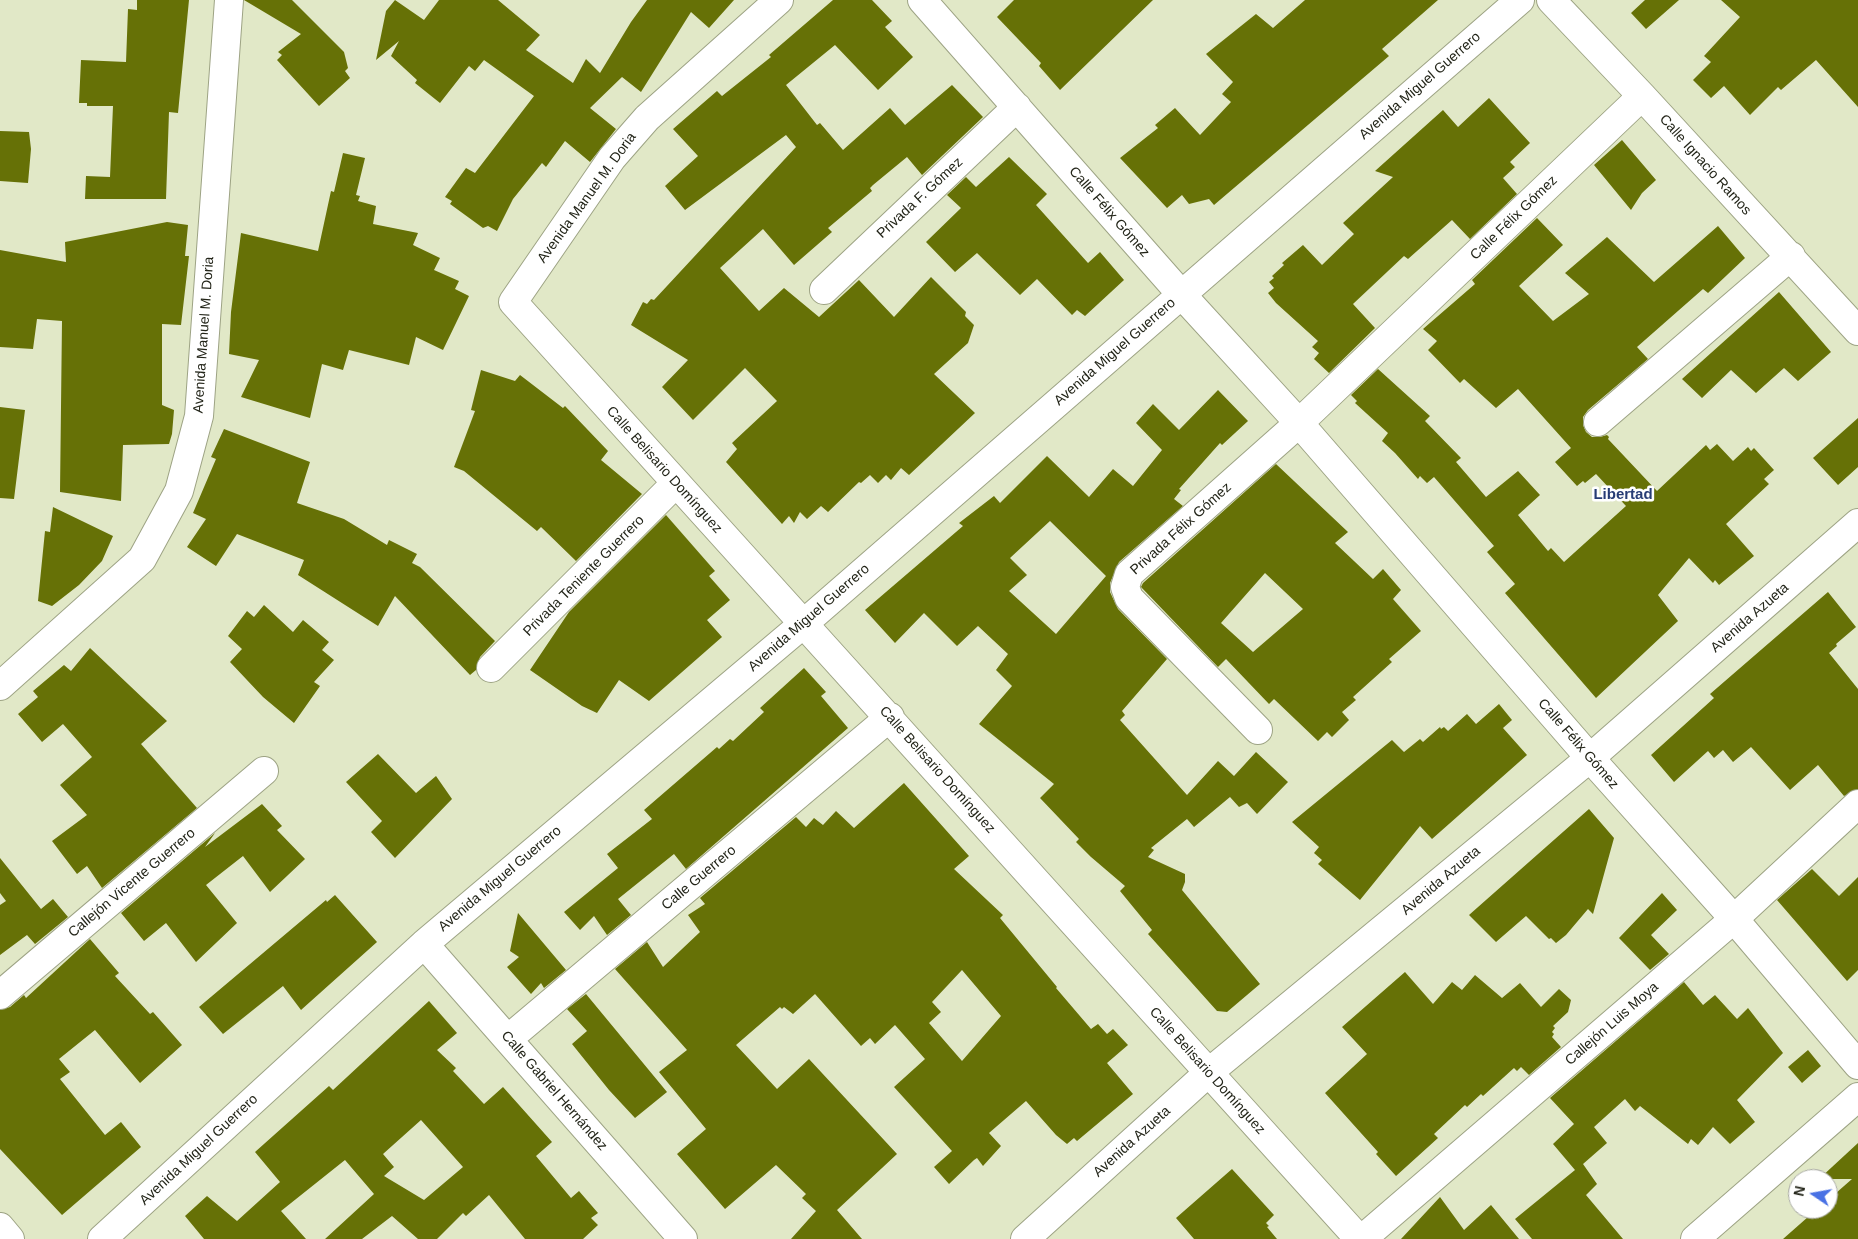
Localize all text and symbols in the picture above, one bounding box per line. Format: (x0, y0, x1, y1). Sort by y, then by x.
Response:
street label: Avenida Miguel Guerrero (1356, 29, 1484, 143)
street label: Calle Ignacio Ramos (1656, 111, 1754, 219)
street label: Avenida Manuel M. Doria (534, 130, 640, 266)
street label: Privada F. Gómez (874, 154, 966, 242)
street label: Calle Félix Gómez (1065, 163, 1153, 261)
street label: Calle Félix Gómez (1467, 172, 1561, 264)
street label: Avenida Manuel M. Doria (190, 256, 218, 414)
street label: Avenida Miguel Guerrero (1051, 295, 1179, 409)
street label: Calle Belisario Domínguez (603, 403, 725, 537)
street label: Privada Félix Gómez (1127, 479, 1235, 579)
district label: Libertad (1593, 486, 1653, 504)
street label: Privada Teniente Guerrero (520, 512, 648, 640)
street label: Avenida Miguel Guerrero (745, 561, 873, 675)
street label: Avenida Azueta (1708, 580, 1792, 656)
street label: Calle Félix Gómez (1534, 695, 1622, 793)
street label: Calle Belisario Domínguez (876, 703, 998, 837)
street label: Avenida Miguel Guerrero (435, 823, 565, 935)
street label: Callejón Vicente Guerrero (65, 825, 199, 941)
street label: Calle Guerrero (658, 842, 740, 914)
street label: Avenida Azueta (1398, 843, 1484, 919)
street label: Callejón Luis Moya (1562, 979, 1662, 1069)
street label: Calle Belisario Domínguez (1146, 1004, 1268, 1138)
street label: Calle Gabriel Hernández (497, 1028, 611, 1154)
street label: Avenida Miguel Guerrero (136, 1091, 262, 1209)
street label: Avenida Azueta (1090, 1103, 1174, 1181)
north arrow (1788, 1169, 1838, 1219)
text: N (1790, 1184, 1808, 1198)

